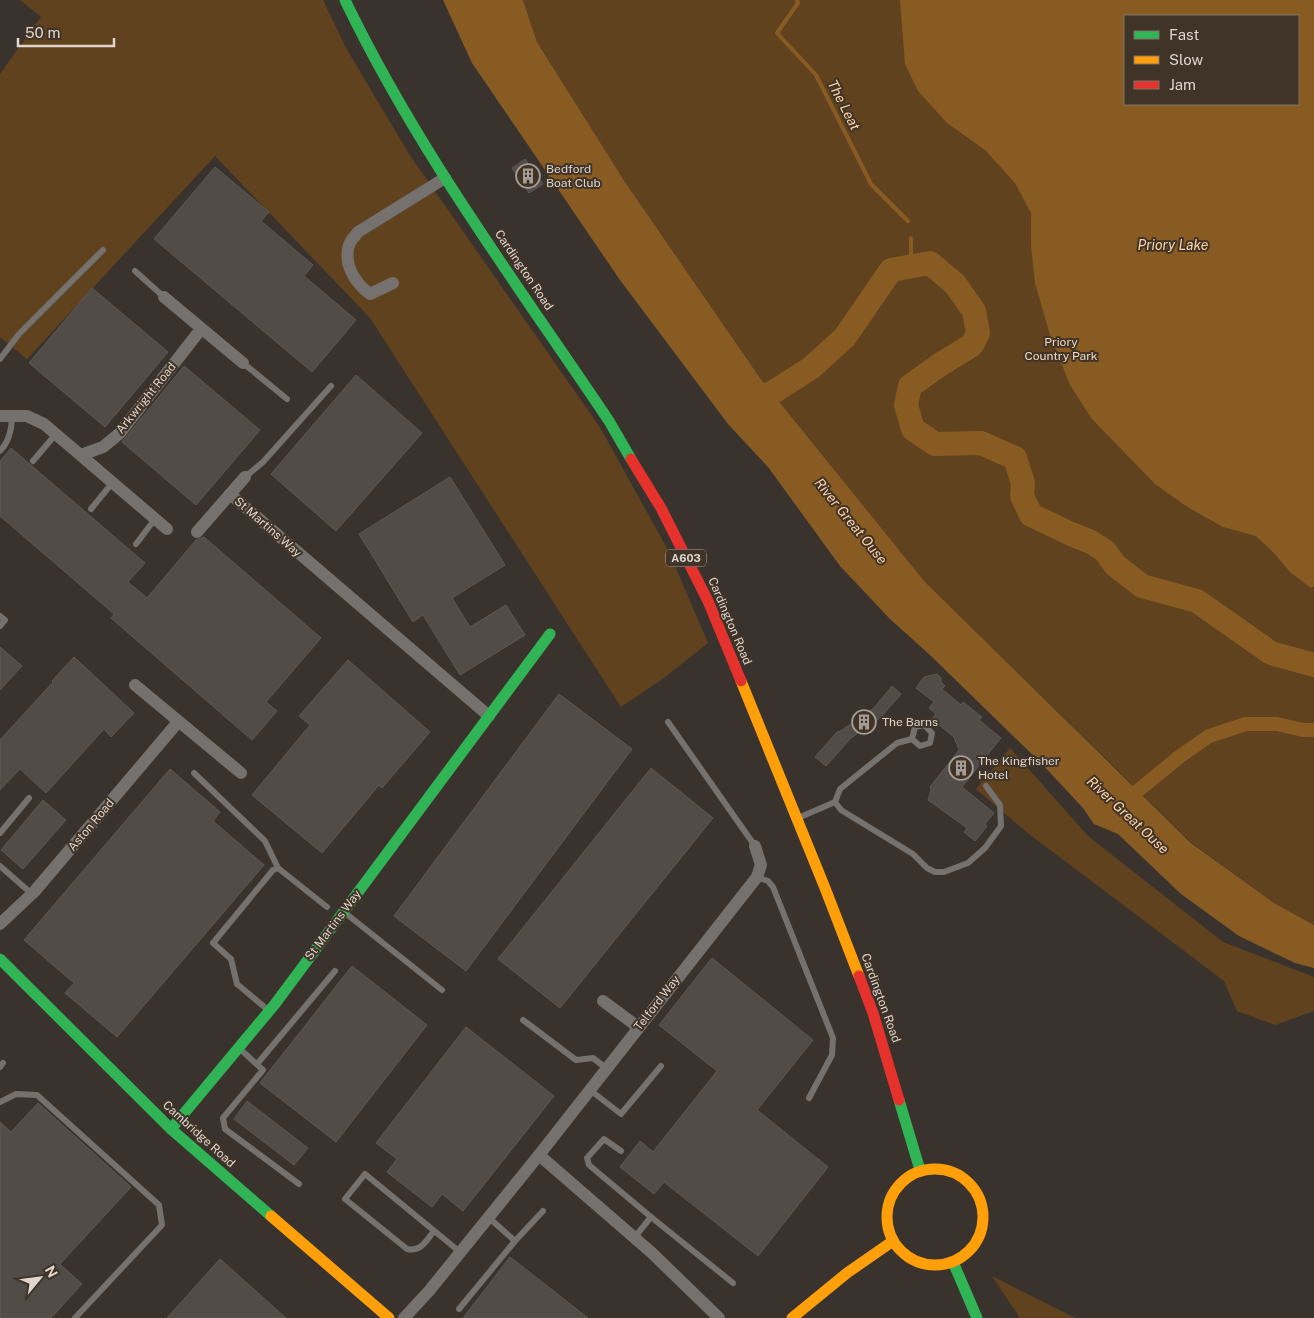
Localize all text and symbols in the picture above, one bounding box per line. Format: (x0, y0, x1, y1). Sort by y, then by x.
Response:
scale bar (18, 15, 114, 47)
legend (1124, 15, 1299, 105)
text: 50 m (25, 24, 60, 41)
text: Fast (1169, 26, 1199, 43)
text: Slow (1169, 51, 1204, 68)
text: Jam (1169, 76, 1196, 93)
water label: The Leat (825, 77, 864, 133)
place label: Bedford Boat Club (546, 162, 601, 190)
building icon: Bedford Boat Club (515, 163, 541, 189)
street label: Cardington Road (492, 227, 556, 313)
water label: Priory Lake (1138, 237, 1209, 253)
park label: Priory Country Park (1024, 335, 1098, 363)
street label: Arkwright Road (113, 360, 179, 436)
water label: River Great Ouse (811, 475, 891, 568)
street label: St Martins Way (232, 494, 305, 560)
road number: A603 (666, 550, 706, 566)
street label: Cardington Road (705, 575, 755, 667)
building icon: The Barns (851, 709, 877, 735)
place label: The Barns (882, 715, 938, 729)
place label: The Kingfisher Hotel (978, 754, 1060, 782)
building icon: The Kingfisher Hotel (948, 755, 974, 781)
water label: River Great Ouse (1084, 773, 1172, 857)
street label: Aston Road (65, 796, 117, 854)
street label: St Martins Way (302, 887, 364, 963)
street label: Cardington Road (858, 952, 904, 1044)
street label: Telford Way (631, 972, 683, 1033)
street label: Cambridge Road (160, 1098, 238, 1170)
north arrow (15, 1253, 65, 1303)
text: N (42, 1263, 61, 1280)

